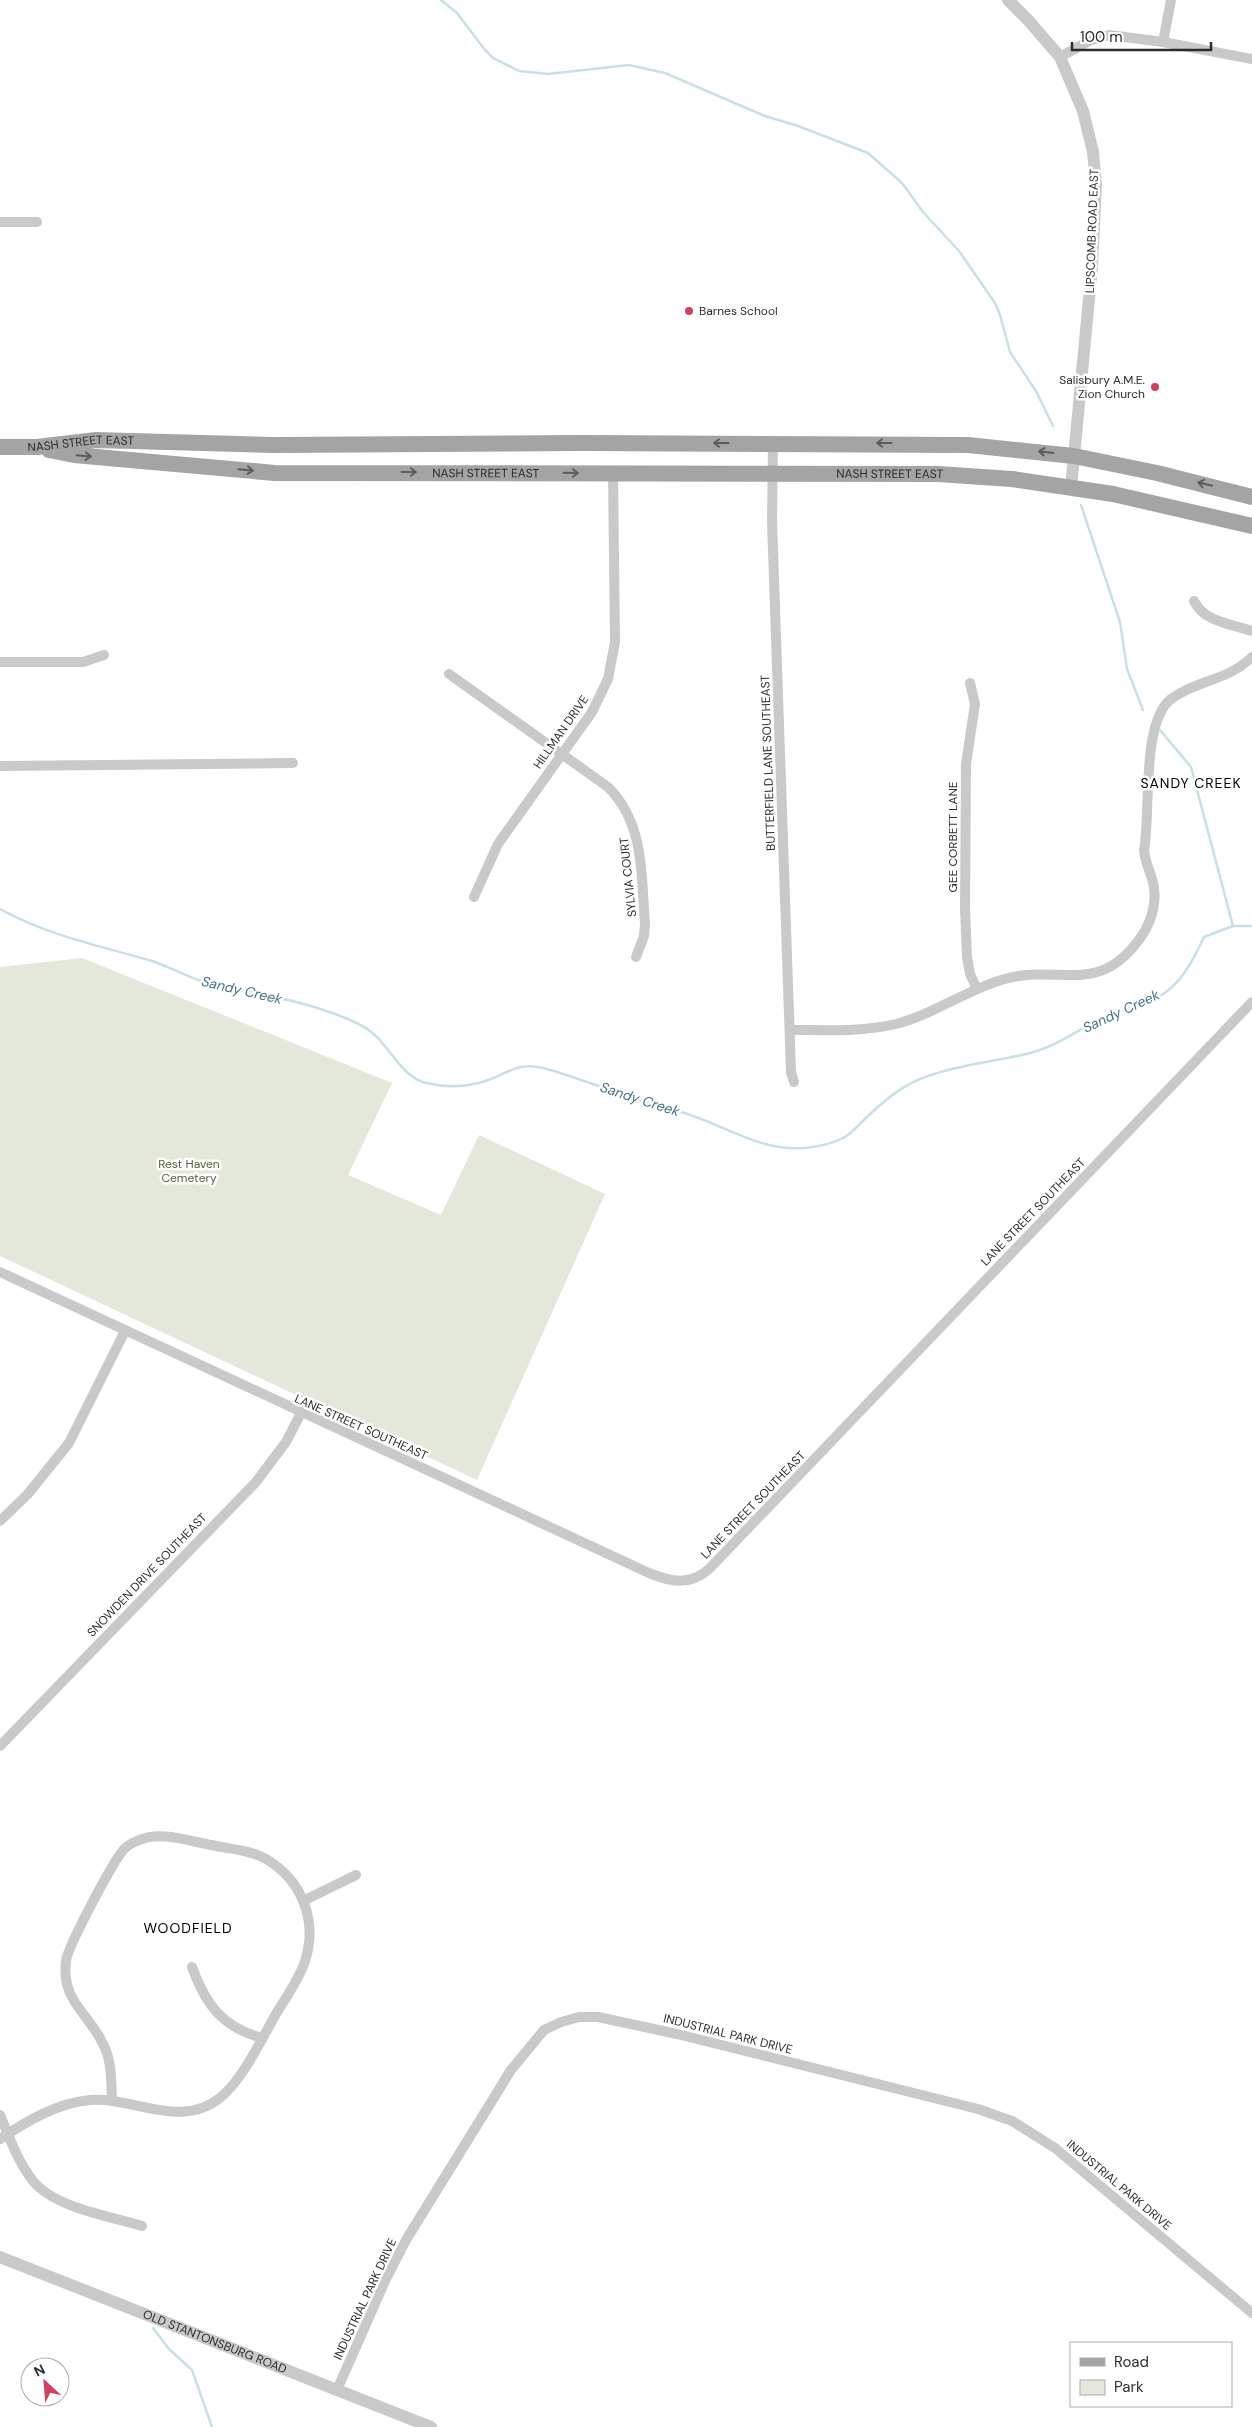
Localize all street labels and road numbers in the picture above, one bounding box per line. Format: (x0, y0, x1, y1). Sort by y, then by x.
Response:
street label: LIPSCOMB ROAD EAST (1082, 168, 1102, 294)
street label: NASH STREET EAST (27, 432, 135, 455)
street label: NASH STREET EAST (432, 465, 539, 481)
street label: NASH STREET EAST (836, 466, 944, 482)
street label: BUTTERFIELD LANE SOUTHEAST (757, 674, 779, 851)
street label: HILLMAN DRIVE (530, 692, 592, 772)
street label: GEE CORBETT LANE (945, 781, 961, 892)
street label: SYLVIA COURT (616, 836, 640, 918)
street label: LANE STREET SOUTHEAST (977, 1154, 1089, 1269)
street label: LANE STREET SOUTHEAST (292, 1390, 430, 1464)
street label: LANE STREET SOUTHEAST (697, 1447, 809, 1562)
street label: SNOWDEN DRIVE SOUTHEAST (84, 1510, 211, 1640)
street label: INDUSTRIAL PARK DRIVE (662, 2010, 794, 2058)
street label: INDUSTRIAL PARK DRIVE (1063, 2136, 1175, 2234)
street label: INDUSTRIAL PARK DRIVE (330, 2235, 400, 2362)
street label: OLD STANTONSBURG ROAD (141, 2306, 289, 2377)

